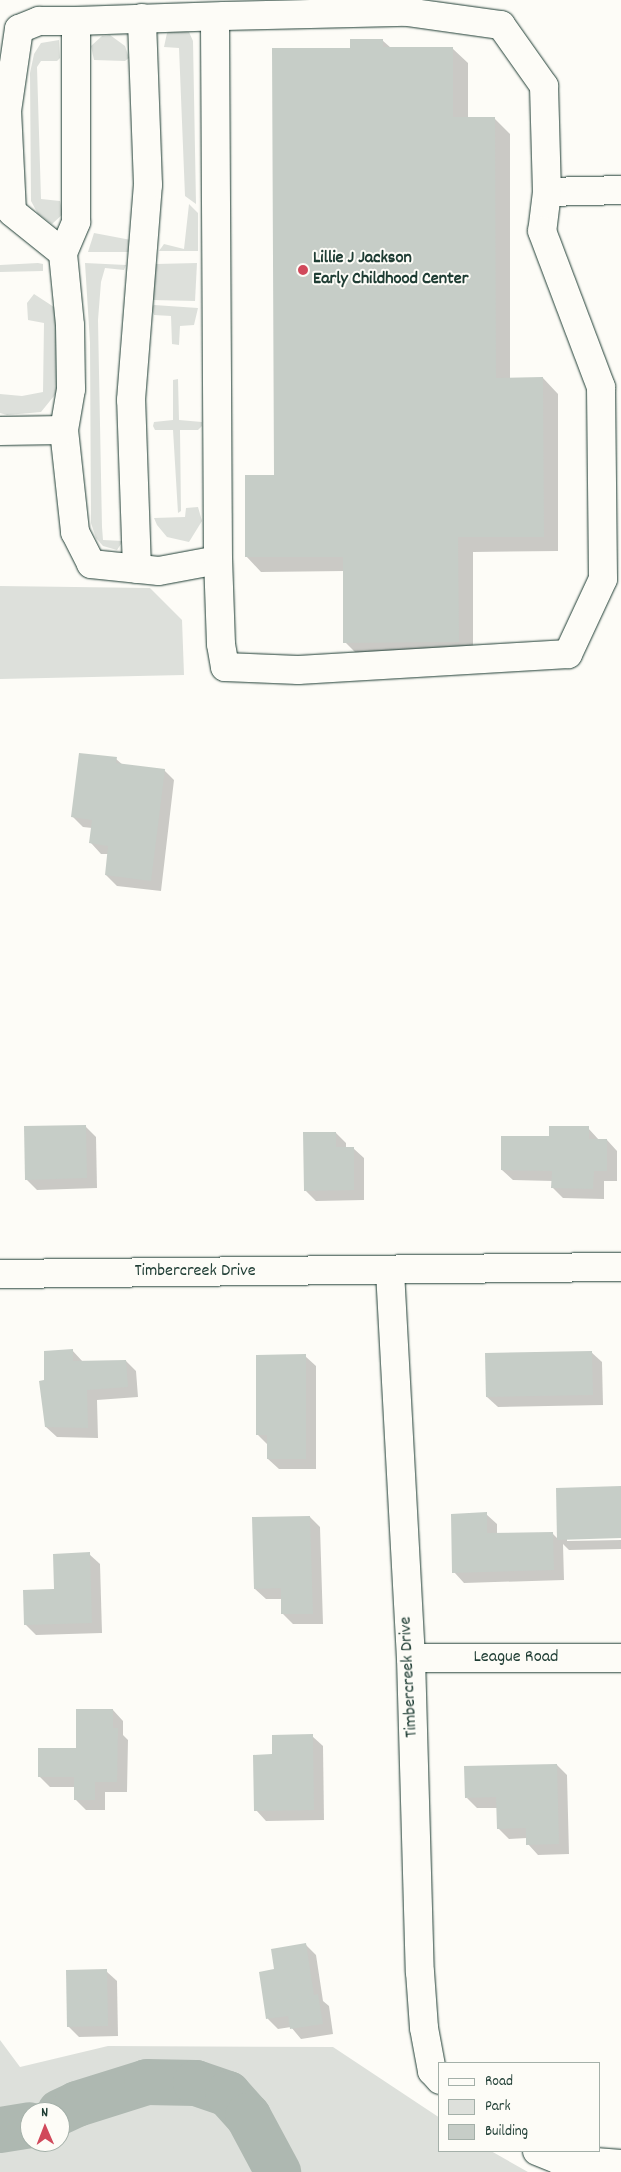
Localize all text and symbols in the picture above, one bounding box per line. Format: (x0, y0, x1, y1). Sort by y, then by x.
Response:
place label: Lillie J Jackson Early Childhood Center (313, 249, 468, 292)
marker: Lillie J Jackson Early Childhood Center (297, 264, 309, 276)
street label: Timbercreek Drive (134, 1261, 256, 1283)
street label: Timbercreek Drive (396, 1616, 424, 1738)
street label: League Road (473, 1647, 559, 1669)
legend (438, 2062, 601, 2152)
text: Road (485, 2071, 513, 2093)
text: Park (485, 2096, 511, 2118)
north arrow (20, 2102, 70, 2152)
text: N (41, 2103, 48, 2123)
text: Building (485, 2121, 528, 2143)

